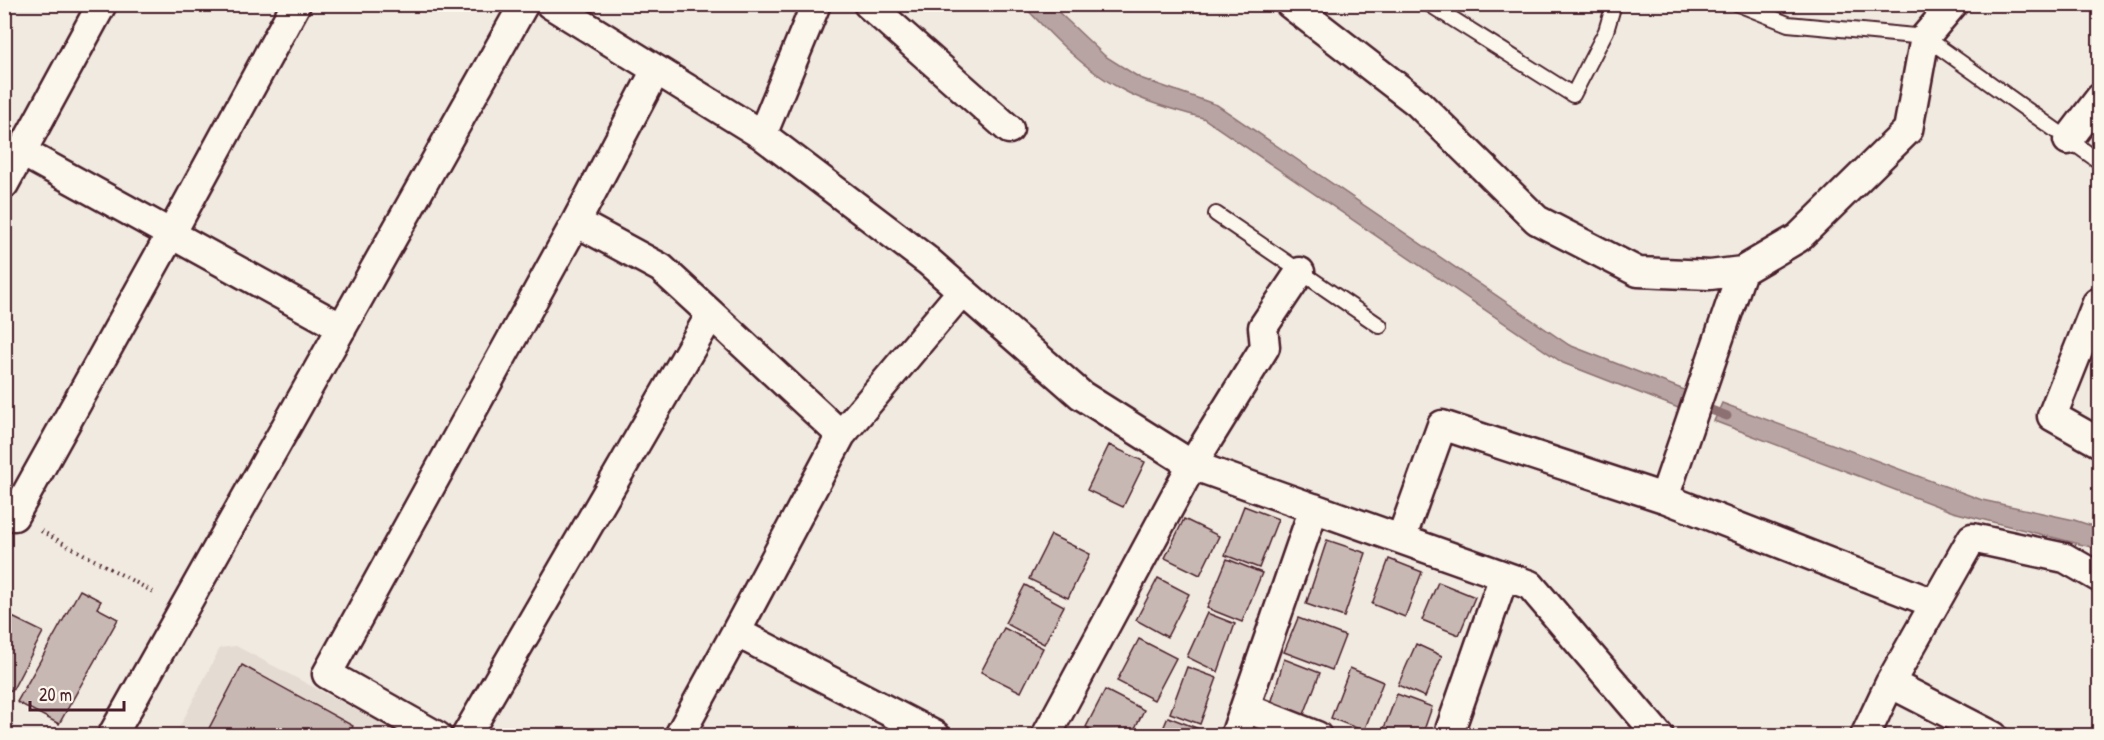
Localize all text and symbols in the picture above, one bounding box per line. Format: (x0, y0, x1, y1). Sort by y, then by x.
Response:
scale bar (30, 674, 124, 712)
text: 20 m (39, 682, 72, 707)

